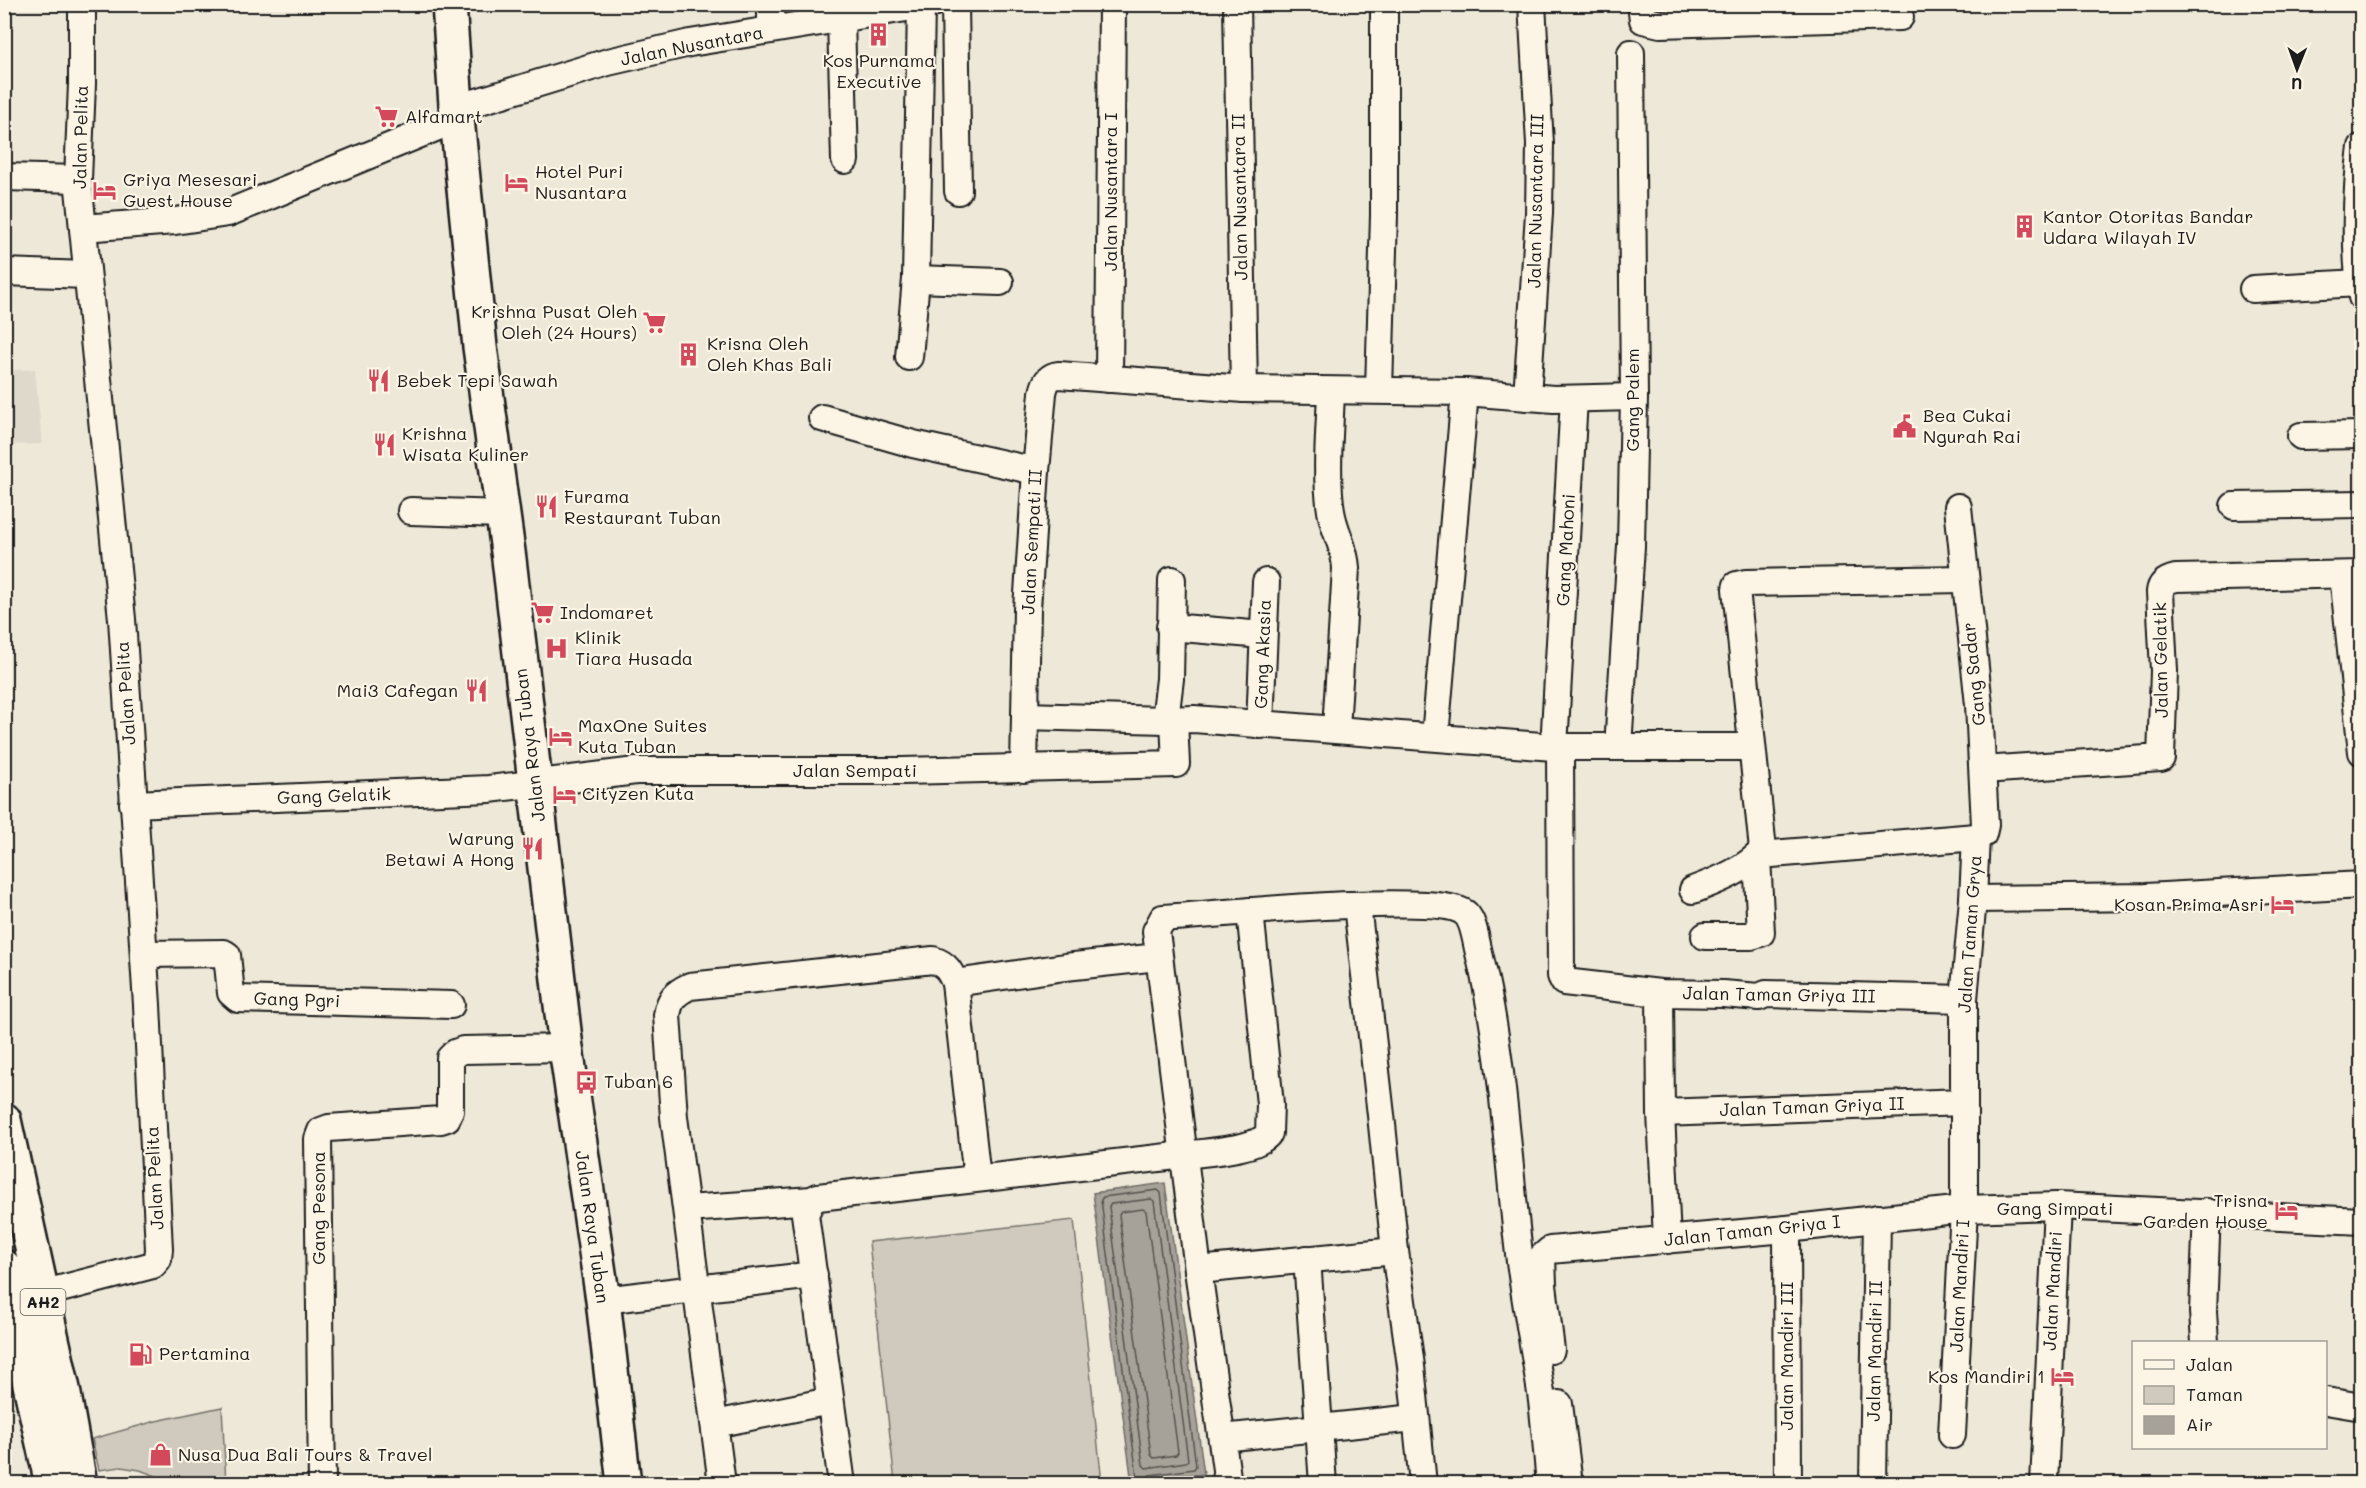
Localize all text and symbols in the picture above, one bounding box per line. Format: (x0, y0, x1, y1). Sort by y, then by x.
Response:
street label: Jalan Nusantara (618, 19, 765, 71)
building icon: Kos Purnama Executive (866, 22, 892, 48)
north arrow (2267, 39, 2327, 99)
place label: Kos Purnama Executive (823, 48, 935, 93)
text: U (2291, 74, 2303, 95)
street label: Jalan Pelita (67, 85, 93, 189)
supermarket icon: Alfamart (374, 104, 400, 130)
place label: Alfamart (405, 104, 483, 128)
street label: Jalan Nusantara I (1098, 113, 1122, 271)
street label: Jalan Nusantara II (1226, 113, 1252, 280)
street label: Jalan Nusantara III (1521, 113, 1549, 288)
place label: Hotel Puri Nusantara (535, 159, 627, 204)
place label: Griya Mesesari Guest House (123, 167, 257, 212)
hotel icon: Hotel Puri Nusantara (504, 169, 530, 195)
hotel icon: Griya Mesesari Guest House (92, 177, 118, 203)
place label: Kantor Otoritas Bandar Udara Wilayah IV (2043, 204, 2254, 249)
building icon: Kantor Otoritas Bandar Udara Wilayah IV (2012, 214, 2038, 240)
place label: Krishna Pusat Oleh Oleh (24 Hours) (471, 299, 637, 344)
supermarket icon: Krishna Pusat Oleh Oleh (24 Hours) (642, 309, 668, 335)
place label: Krisna Oleh Oleh Khas Bali (707, 331, 832, 376)
building icon: Krisna Oleh Oleh Khas Bali (676, 341, 702, 367)
street label: Gang Palem (1620, 349, 1644, 451)
restaurant icon: Bebek Tepi Sawah (366, 368, 392, 394)
place label: Bebek Tepi Sawah (397, 368, 557, 392)
place label: Bea Cukai Ngurah Rai (1923, 403, 2021, 448)
public building icon: Bea Cukai Ngurah Rai (1892, 413, 1918, 439)
place label: Krishna Wisata Kuliner (402, 421, 529, 466)
restaurant icon: Krishna Wisata Kuliner (371, 431, 397, 457)
street label: Jalan Sempati II (1015, 469, 1047, 615)
place label: Furama Restaurant Tuban (564, 484, 721, 529)
street label: Gang Mahoni (1550, 493, 1580, 607)
restaurant icon: Furama Restaurant Tuban (533, 494, 559, 520)
street label: Gang Akasia (1248, 599, 1276, 709)
supermarket icon: Indomaret (529, 600, 555, 626)
place label: Indomaret (560, 600, 654, 624)
street label: Jalan Gelatik (2147, 602, 2173, 718)
street label: Gang Sadar (1956, 621, 1990, 727)
place label: Klinik Tiara Husada (575, 625, 693, 670)
hospital icon: Klinik Tiara Husada (544, 635, 570, 661)
street label: Jalan Pelita (109, 640, 141, 746)
street label: Jalan Raya Tuban (508, 667, 550, 823)
place label: Mai3 Cafegan (337, 678, 458, 702)
restaurant icon: Mai3 Cafegan (463, 678, 489, 704)
place label: MaxOne Suites Kuta Tuban (578, 713, 707, 758)
hotel icon: MaxOne Suites Kuta Tuban (547, 723, 573, 749)
street label: Jalan Sempati (793, 758, 917, 782)
street label: Gang Gelatik (277, 781, 391, 809)
hotel icon: Cityzen Kuta (551, 781, 577, 807)
place label: Cityzen Kuta (582, 781, 694, 805)
place label: Warung Betawi A Hong (385, 826, 514, 871)
restaurant icon: Warung Betawi A Hong (519, 836, 545, 862)
street label: Jalan Taman Grya (1952, 854, 1986, 1014)
place label: Kosan Prima Asri (2114, 892, 2264, 916)
hotel icon: Kosan Prima Asri (2269, 892, 2295, 918)
street label: Jalan Taman Griya III (1682, 980, 1876, 1008)
street label: Gang Pgri (253, 985, 341, 1013)
bus stop icon: Tuban 6 (573, 1069, 599, 1095)
place label: Tuban 6 (604, 1069, 673, 1093)
street label: Jalan Taman Griya II (1719, 1091, 1905, 1121)
street label: Jalan Pelita (139, 1126, 169, 1231)
street label: Jalan Raya Tuban (570, 1149, 616, 1305)
street label: Gang Pesona (306, 1151, 330, 1265)
place label: Trisna Garden House (2143, 1188, 2268, 1233)
street label: Gang Simpati (1997, 1196, 2113, 1220)
hotel icon: Trisna Garden House (2273, 1198, 2299, 1224)
street label: Jalan Taman Griya I (1663, 1209, 1841, 1251)
street label: Jalan Mandiri I (1944, 1219, 1974, 1353)
street label: Jalan Mandiri (2037, 1231, 2067, 1351)
street label: Jalan Mandiri II (1861, 1280, 1887, 1422)
street label: Jalan Mandiri III (1774, 1281, 1798, 1430)
road number: AH2 (20, 1289, 66, 1315)
fuel station icon: Pertamina (128, 1341, 154, 1367)
place label: Pertamina (159, 1341, 250, 1365)
legend (2132, 1341, 2327, 1449)
text: Jalan (2186, 1352, 2233, 1376)
place label: Kos Mandiri 1 (1928, 1364, 2045, 1388)
hotel icon: Kos Mandiri 1 (2050, 1364, 2076, 1390)
text: Taman (2186, 1382, 2243, 1406)
text: Air (2186, 1412, 2213, 1436)
shop icon: Nusa Dua Bali Tours & Travel (147, 1442, 173, 1468)
place label: Nusa Dua Bali Tours & Travel (178, 1442, 433, 1466)

